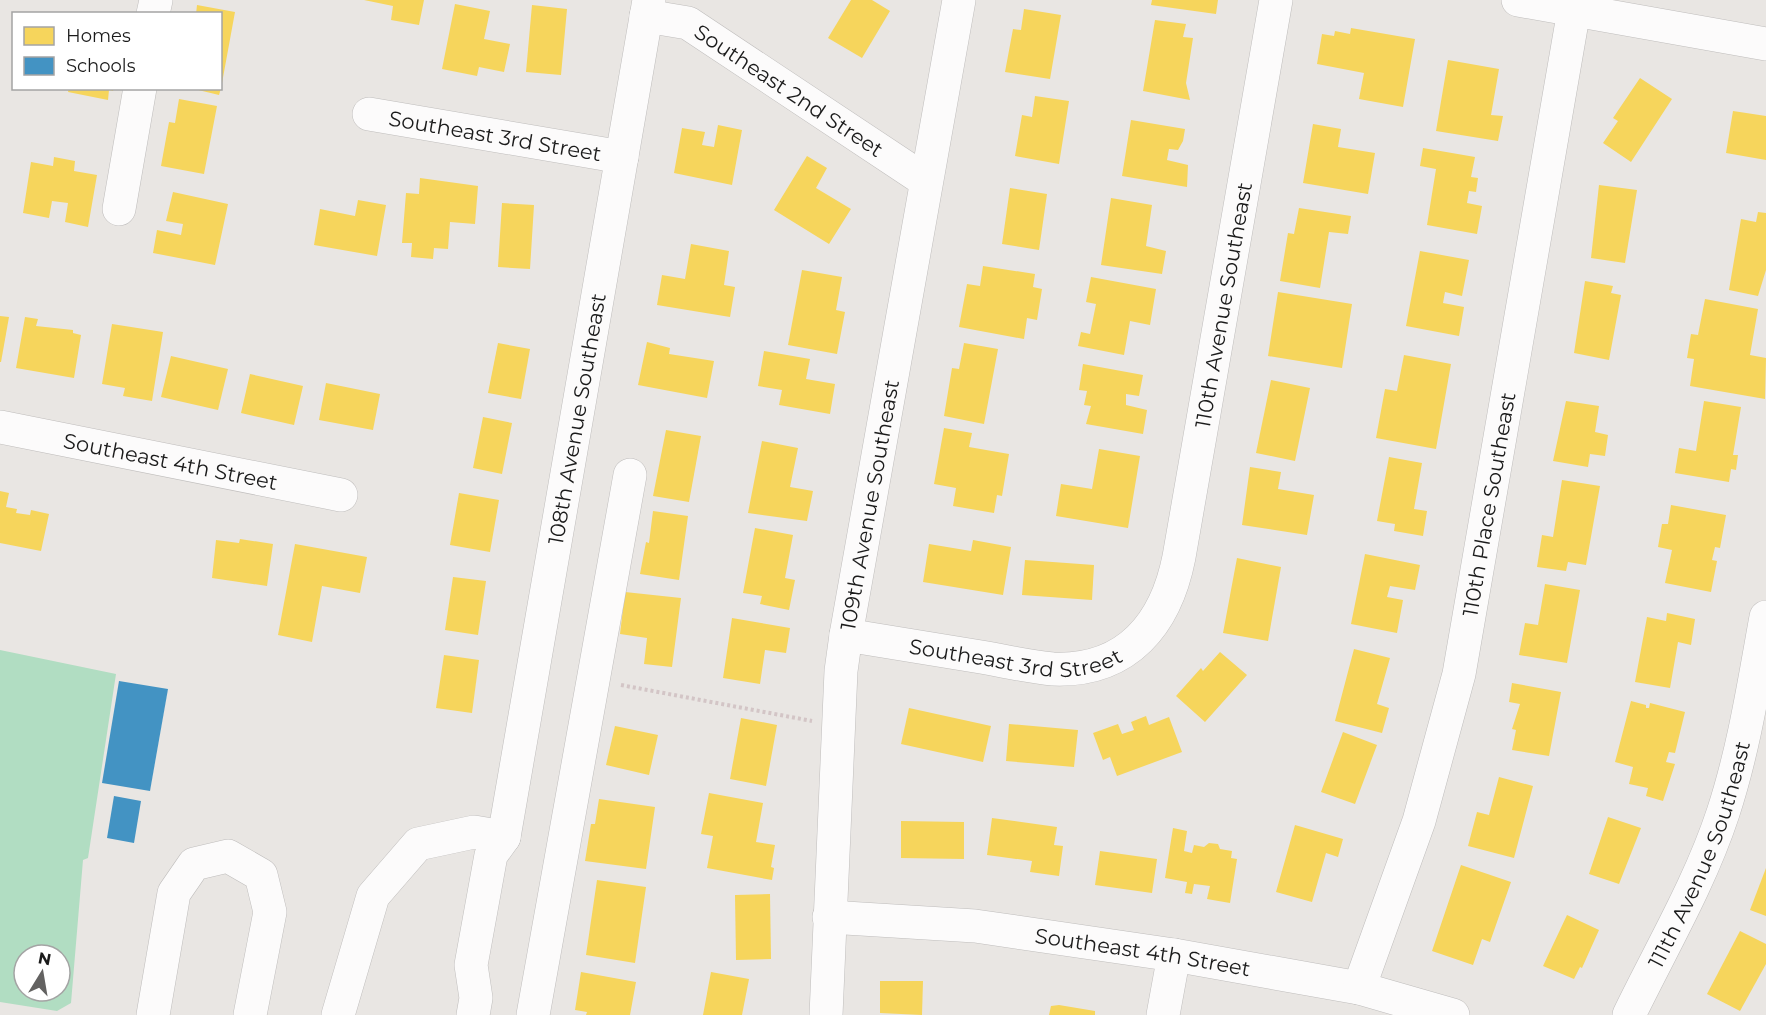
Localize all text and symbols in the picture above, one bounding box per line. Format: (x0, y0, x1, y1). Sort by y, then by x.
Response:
legend (12, 12, 222, 90)
street label: Southeast 2nd Street (690, 19, 888, 162)
text: Homes (66, 25, 131, 47)
text: Schools (66, 55, 136, 77)
street label: Southeast 3rd Street (387, 105, 603, 166)
street label: 110th Avenue Southeast (1189, 180, 1257, 430)
street label: 108th Avenue Southeast (542, 291, 610, 546)
street label: 109th Avenue Southeast (835, 377, 904, 632)
street label: 110th Place Southeast (1457, 390, 1520, 618)
street label: Southeast 4th Street (61, 427, 280, 495)
street label: Southeast 3rd Street (907, 633, 1126, 682)
street label: 111th Avenue Southeast (1643, 739, 1755, 972)
street label: Southeast 4th Street (1033, 922, 1252, 981)
north arrow (12, 943, 72, 1003)
text: N (37, 948, 53, 969)

